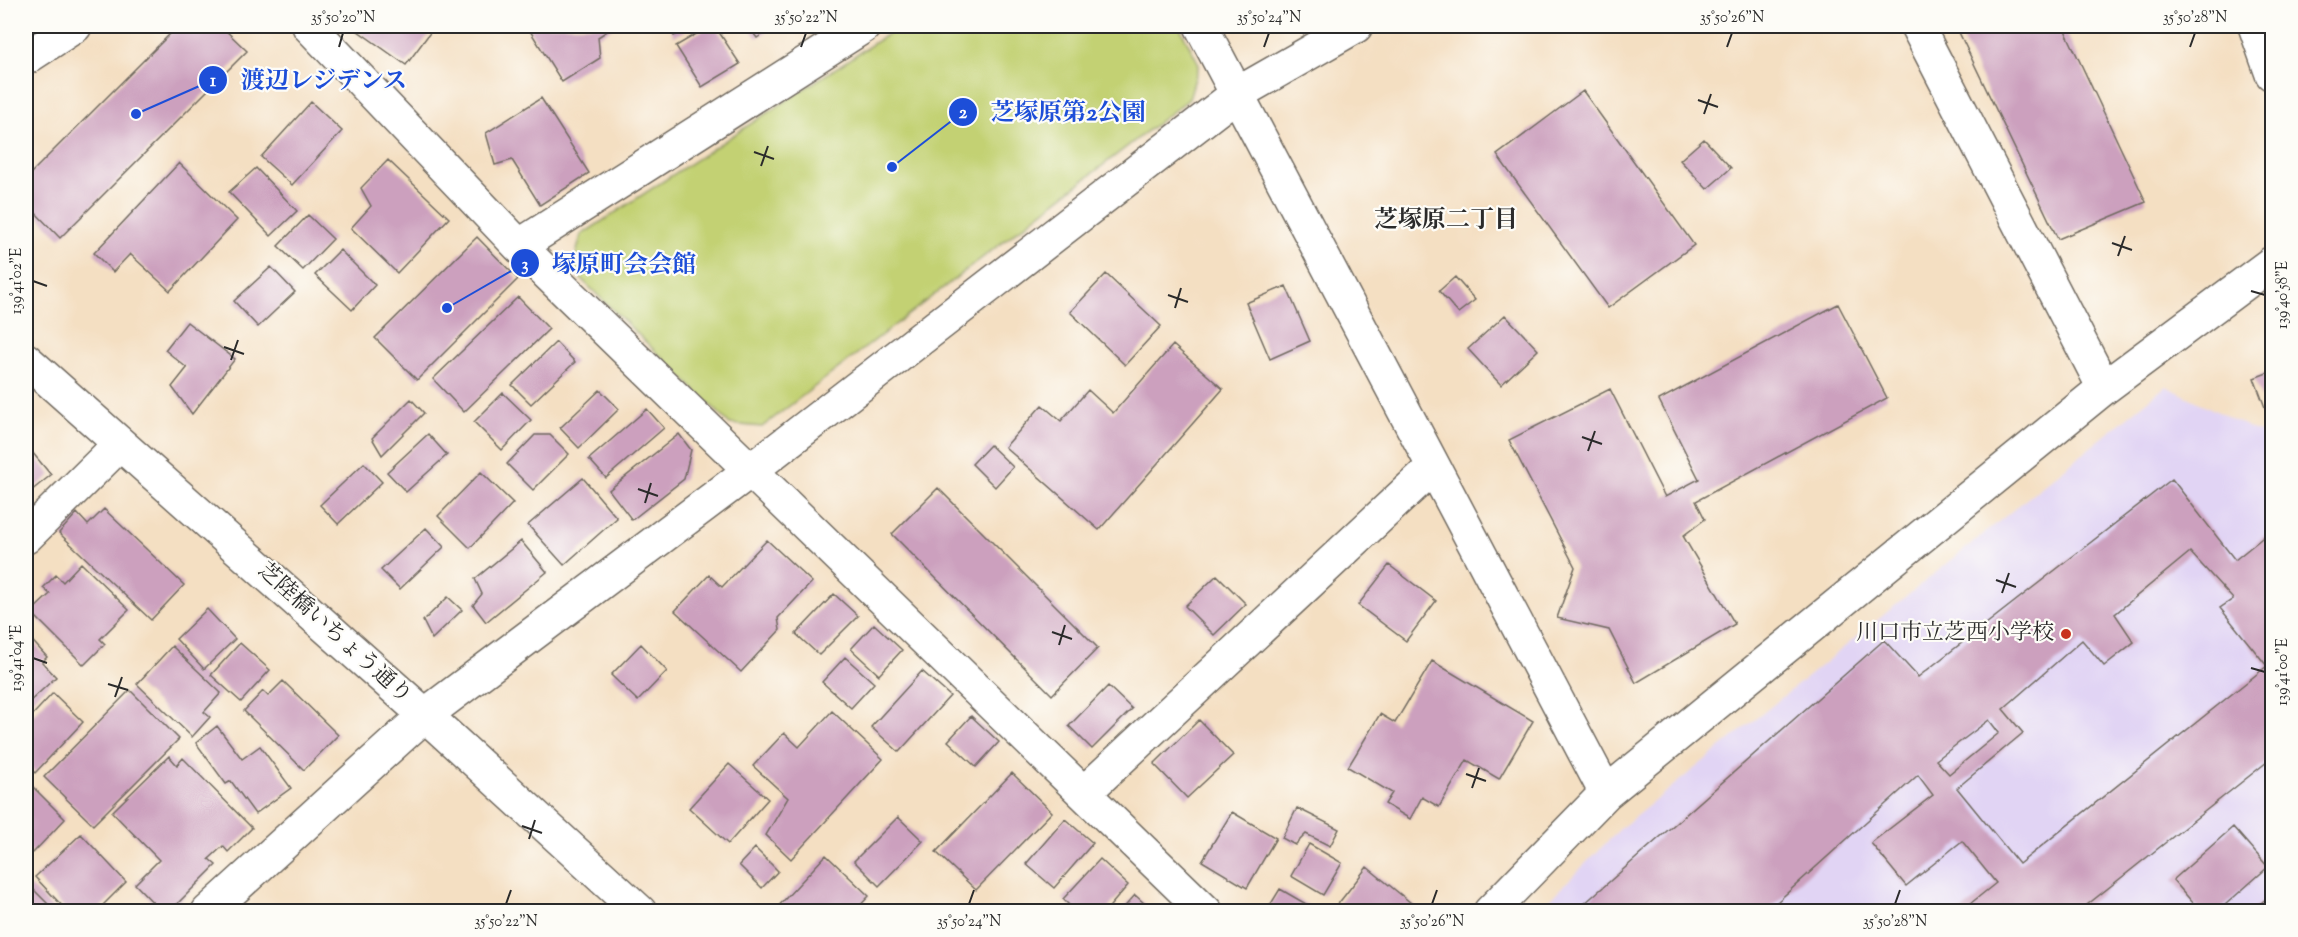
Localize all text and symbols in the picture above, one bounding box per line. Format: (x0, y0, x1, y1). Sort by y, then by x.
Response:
text: 35°50'20"N (311, 8, 375, 29)
text: 35°50'22"N (774, 8, 838, 29)
text: 35°50'24"N (1237, 8, 1301, 29)
text: 35°50'26"N (1700, 8, 1764, 29)
text: 35°50'28"N (2163, 8, 2227, 29)
callout: 渡辺レジデンス (198, 59, 420, 101)
text: 渡辺レジデンス (241, 65, 407, 99)
text: 1 (210, 69, 217, 95)
callout: 芝塚原第2公園 (948, 91, 1158, 133)
text: 芝塚原第2公園 (990, 97, 1146, 131)
text: 2 (959, 101, 968, 127)
district label: 芝塚原二丁目 (1374, 204, 1518, 238)
callout: 塚原町会会館 (510, 242, 708, 284)
text: 139°41'02"E (7, 248, 28, 314)
text: 塚原町会会館 (552, 249, 696, 283)
text: 3 (521, 253, 529, 279)
text: 139°40'58"E (2273, 261, 2294, 329)
street label: 芝陸橋いちょう通り (250, 556, 418, 712)
place label: 川口市立芝西小学校 (1856, 618, 2054, 650)
text: 139°41'04"E (7, 625, 28, 691)
marker: 川口市立芝西小学校 (2059, 627, 2073, 641)
text: 139°41'00"E (2273, 638, 2294, 706)
text: 35°50'22"N (474, 912, 538, 933)
text: 35°50'24"N (937, 912, 1001, 933)
text: 35°50'26"N (1400, 912, 1464, 933)
text: 35°50'28"N (1863, 912, 1927, 933)

